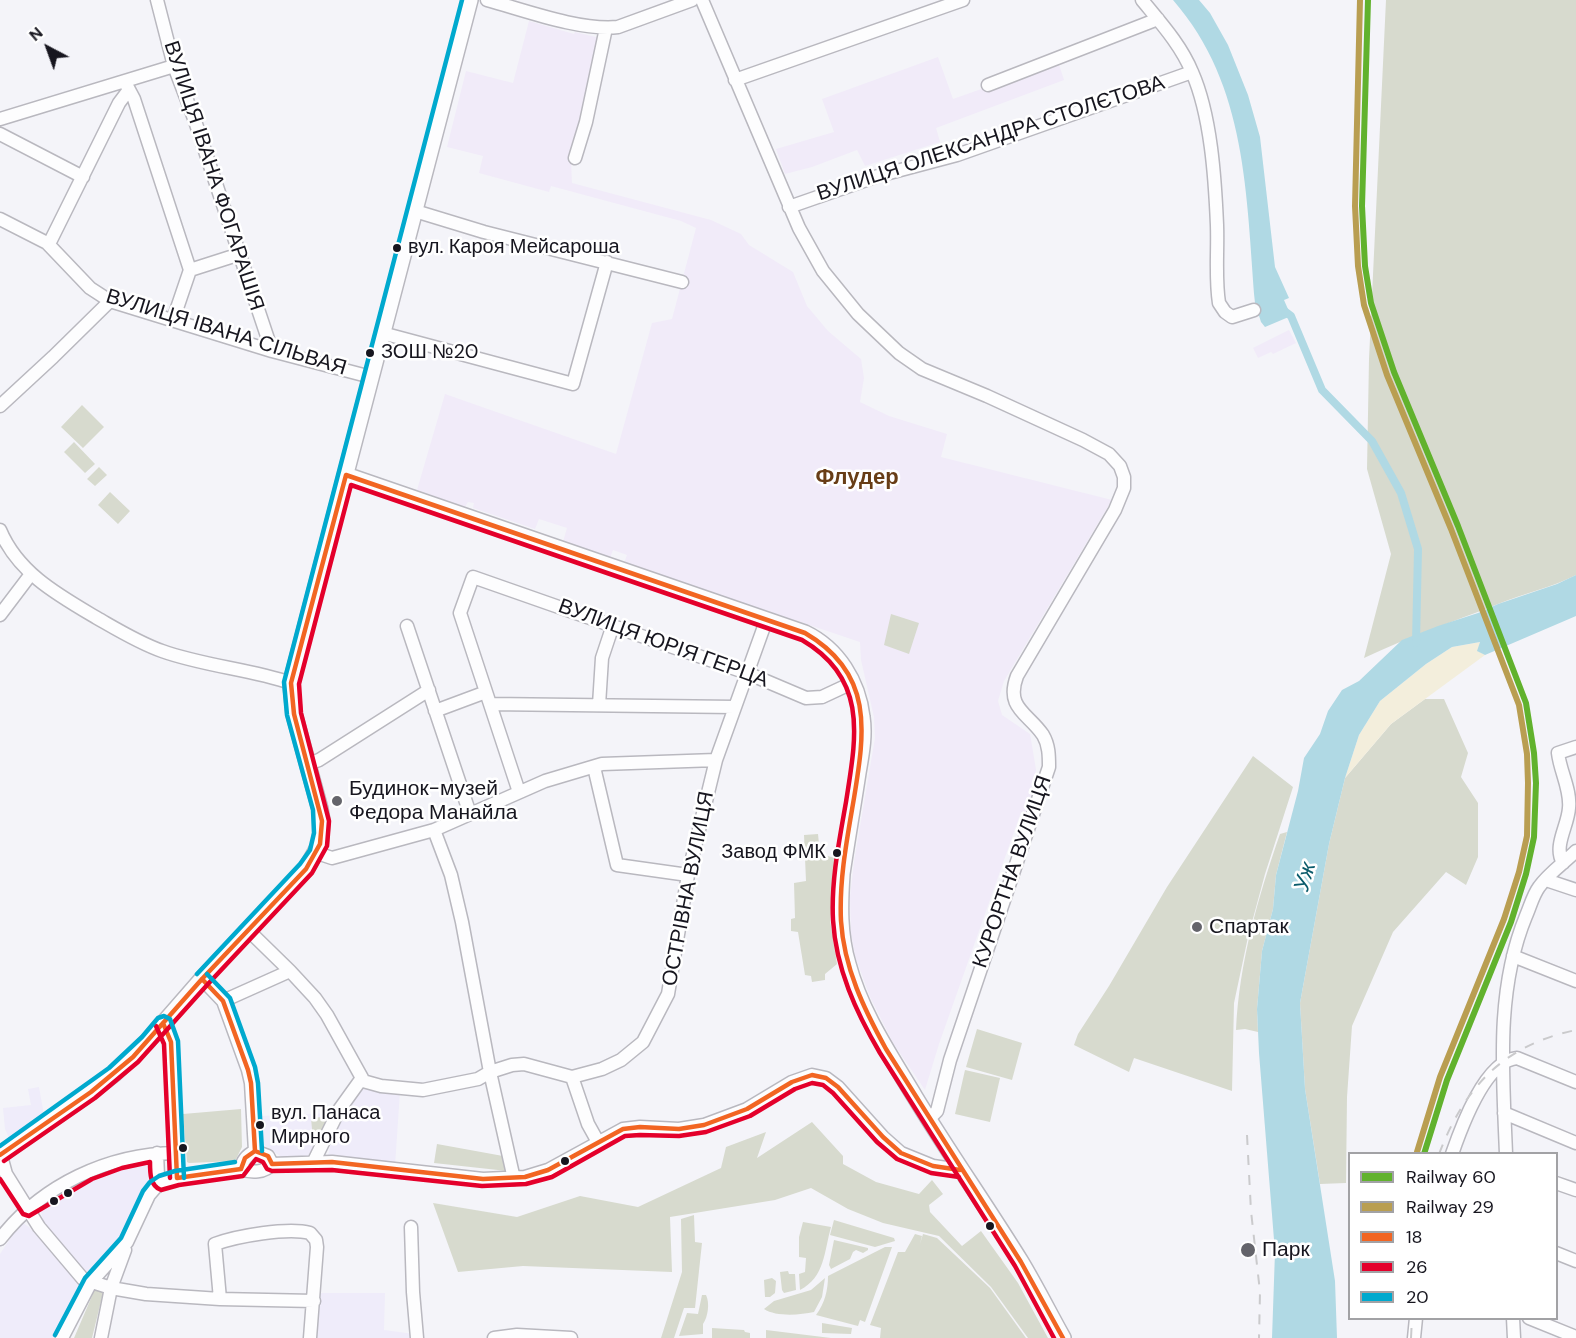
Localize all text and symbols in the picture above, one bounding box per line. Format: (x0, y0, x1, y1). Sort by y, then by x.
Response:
north arrow (18, 18, 78, 78)
text: N (25, 22, 47, 46)
street label: ВУЛИЦЯ ІВАНА ФОГАРАШІЯ (157, 38, 269, 314)
street label: ВУЛИЦЯ ОЛЕКСАНДРА СТОЛЄТОВА (814, 71, 1168, 207)
place label: вул. Кароя Мейсароша (408, 236, 620, 260)
marker: вул. Кароя Мейсароша (391, 242, 403, 254)
street label: ВУЛИЦЯ ІВАНА СІЛЬВАЯ (103, 284, 349, 382)
place label: ЗОШ №20 (381, 341, 479, 365)
marker: ЗОШ №20 (364, 347, 376, 359)
district label: Флудер (815, 465, 899, 491)
street label: ВУЛИЦЯ ЮРІЯ ГЕРЦА (554, 594, 772, 694)
street label: КУРОРТНА ВУЛИЦЯ (968, 772, 1058, 972)
place label: Будинок-музей Федора Манайла (349, 776, 517, 826)
street label: ОСТРІВНА ВУЛИЦЯ (658, 790, 720, 988)
marker: Будинок-музей Федора Манайла (330, 794, 344, 808)
place label: Завод ФМК (721, 841, 826, 865)
marker: Завод ФМК (831, 847, 843, 859)
water label: Уж (1289, 859, 1323, 895)
place label: Спартак (1209, 914, 1289, 940)
marker: Спартак (1190, 920, 1204, 934)
place label: вул. Панаса Мирного (271, 1102, 380, 1149)
marker: вул. Панаса Мирного (254, 1119, 266, 1131)
unlabelled marker (177, 1142, 189, 1154)
legend (1348, 1152, 1558, 1320)
unlabelled marker (559, 1155, 571, 1167)
text: Railway 60 (1406, 1165, 1496, 1189)
unlabelled marker (62, 1187, 74, 1199)
unlabelled marker (48, 1195, 60, 1207)
text: Railway 29 (1406, 1195, 1494, 1219)
unlabelled marker (984, 1220, 996, 1232)
text: 18 (1406, 1225, 1423, 1249)
place label: Парк (1262, 1237, 1310, 1263)
marker: Парк (1239, 1241, 1257, 1259)
text: 26 (1406, 1255, 1428, 1279)
text: 20 (1406, 1285, 1429, 1309)

